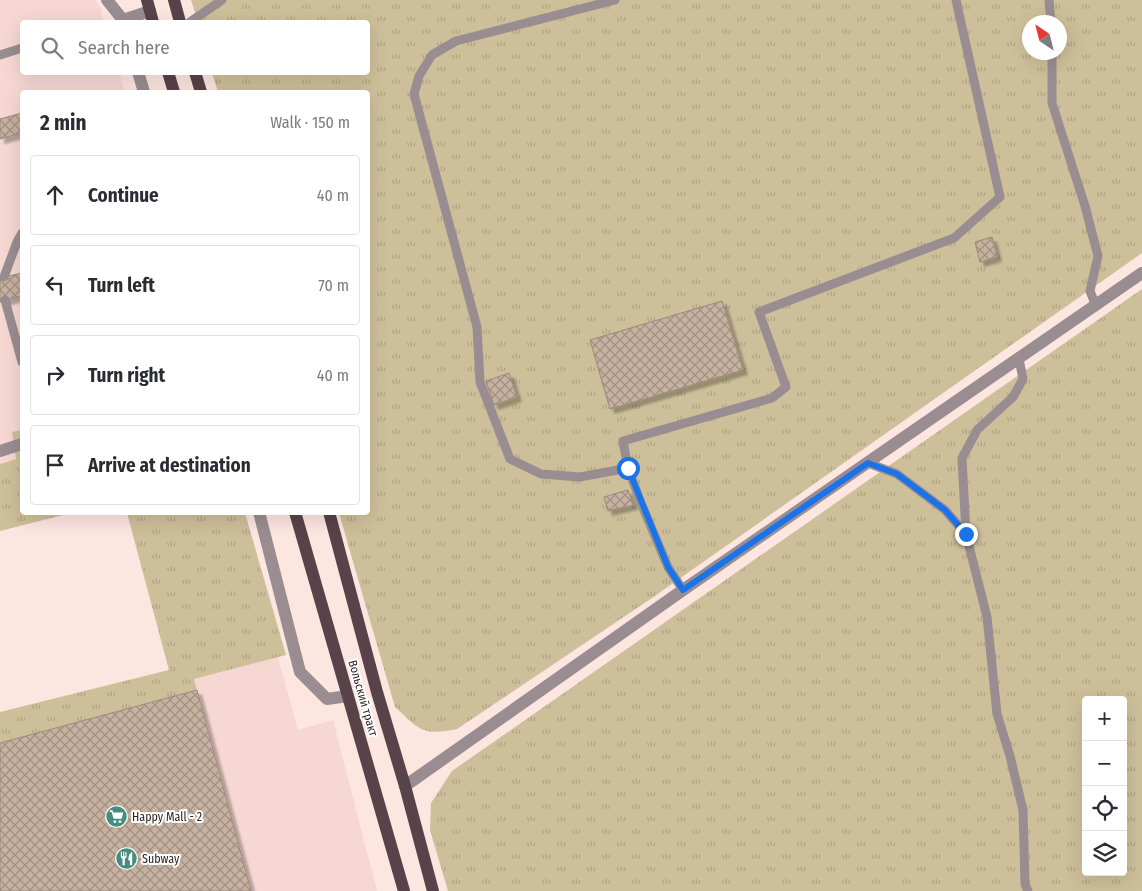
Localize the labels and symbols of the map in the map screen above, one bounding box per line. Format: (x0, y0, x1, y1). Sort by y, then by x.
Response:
north arrow (1022, 15, 1067, 60)
route start (617, 457, 640, 480)
route end (955, 523, 978, 546)
street label: Вольский тракт (345, 658, 381, 738)
supermarket icon: Happy Mall - 2 (104, 805, 128, 829)
place label: Happy Mall - 2 (132, 810, 202, 824)
restaurant icon: Subway (114, 847, 138, 871)
place label: Subway (142, 852, 180, 866)

